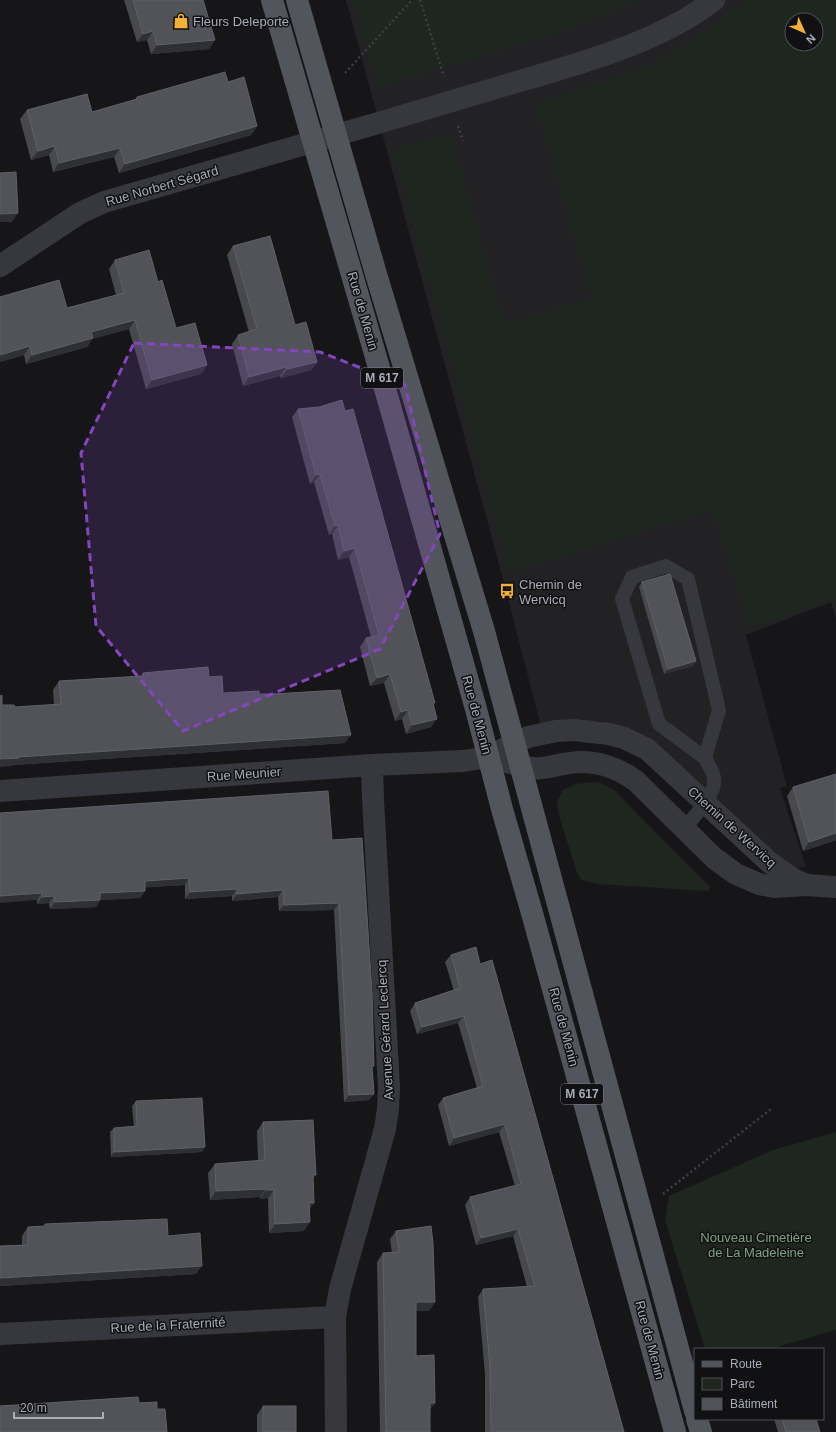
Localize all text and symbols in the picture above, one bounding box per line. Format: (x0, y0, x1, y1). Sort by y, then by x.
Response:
shop icon: Fleurs Deleporte (172, 12, 190, 30)
north arrow (784, 12, 824, 52)
place label: Fleurs Deleporte (193, 14, 289, 29)
text: N (804, 32, 818, 46)
street label: Rue Norbert Ségard (104, 163, 220, 209)
street label: Rue de Menin (345, 270, 381, 352)
road number: M 617 (361, 368, 403, 388)
place label: Chemin de Wervicq (519, 577, 582, 607)
bus stop icon: Chemin de Wervicq (498, 582, 516, 600)
street label: Rue de Menin (459, 674, 495, 756)
street label: Rue Meunier (206, 764, 282, 784)
street label: Chemin de Wervicq (685, 784, 779, 870)
street label: Avenue Gérard Leclercq (374, 959, 396, 1101)
street label: Rue de Menin (546, 986, 582, 1068)
road number: M 617 (561, 1084, 603, 1104)
park label: Nouveau Cimetière de La Madeleine (700, 1230, 812, 1260)
street label: Rue de Menin (632, 1299, 668, 1381)
street label: Rue de la Fraternité (110, 1315, 226, 1335)
legend (694, 1348, 824, 1420)
text: Route (730, 1357, 762, 1371)
text: Parc (730, 1377, 755, 1391)
scale bar (14, 1394, 103, 1420)
text: Bâtiment (730, 1397, 778, 1411)
text: 20 m (20, 1401, 47, 1415)

